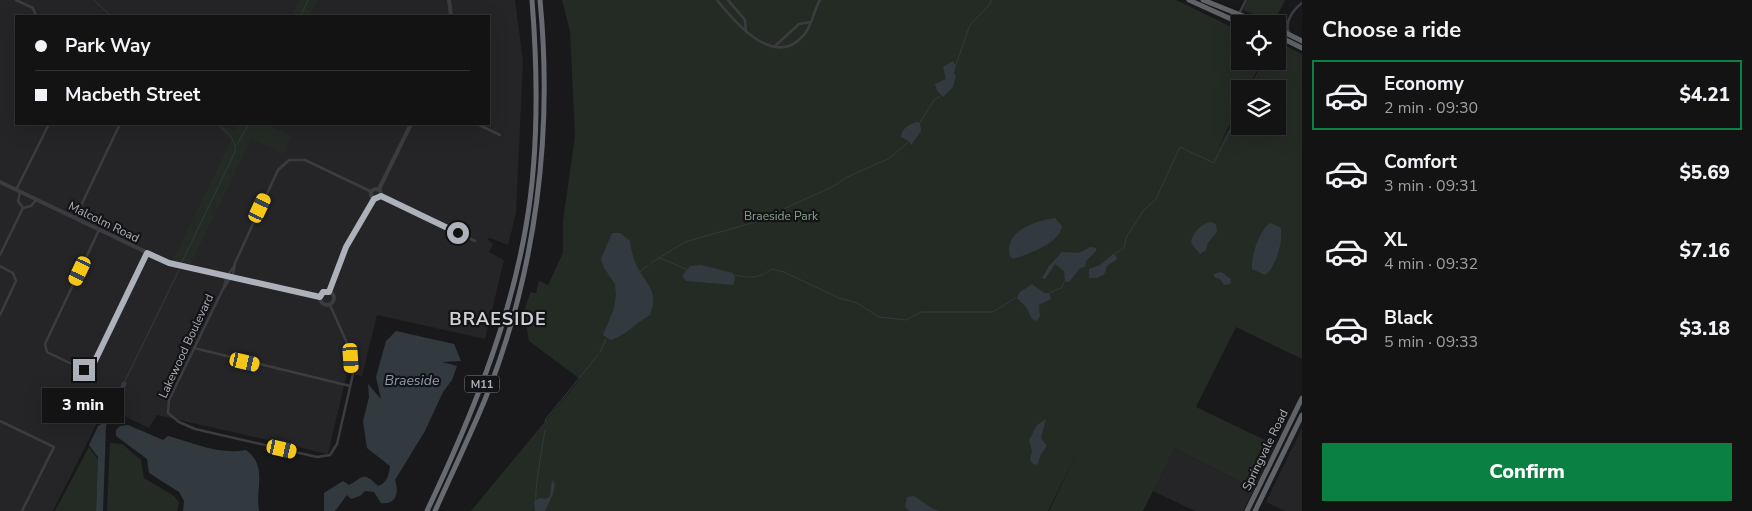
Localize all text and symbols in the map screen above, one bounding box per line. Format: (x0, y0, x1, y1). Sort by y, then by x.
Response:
map controls (1231, 15, 1286, 135)
button: locate (1231, 15, 1286, 70)
text: Choose a ride (1322, 15, 1461, 45)
text: Park Way (65, 33, 150, 59)
text: Economy (1384, 71, 1464, 97)
icon: car (1324, 73, 1369, 118)
button: layers (1231, 80, 1286, 135)
text: Macbeth Street (65, 82, 200, 108)
text: $4.21 (1679, 82, 1730, 108)
text: 2 min · 09:30 (1384, 97, 1478, 119)
text: Comfort (1384, 149, 1457, 175)
icon: car (1324, 151, 1369, 196)
text: $5.69 (1679, 160, 1730, 186)
text: 3 min · 09:31 (1384, 175, 1478, 197)
car (246, 191, 273, 225)
street label: Malcolm Road (66, 198, 142, 246)
park label: Braeside Park (744, 208, 819, 224)
route start (447, 222, 469, 244)
text: XL (1384, 227, 1407, 253)
icon: car (1324, 229, 1369, 274)
text: $7.16 (1679, 238, 1730, 264)
text: 4 min · 09:32 (1384, 253, 1478, 275)
car (66, 254, 93, 288)
street label: Lakewood Boulevard (155, 291, 217, 401)
text: Black (1384, 305, 1433, 331)
district label: BRAESIDE (449, 307, 547, 331)
icon: car (1324, 307, 1369, 352)
text: $3.18 (1679, 316, 1730, 342)
text: 5 min · 09:33 (1384, 331, 1478, 353)
car (342, 343, 359, 373)
car (228, 351, 261, 373)
route end (73, 359, 95, 381)
water label: Braeside (385, 371, 440, 390)
road number: M11 (464, 376, 500, 392)
callout: 3 min (43, 388, 125, 422)
text: 3 min (62, 394, 104, 416)
street label: Springvale Road (1238, 407, 1292, 493)
car (265, 438, 298, 460)
button: Confirm (1322, 443, 1732, 501)

